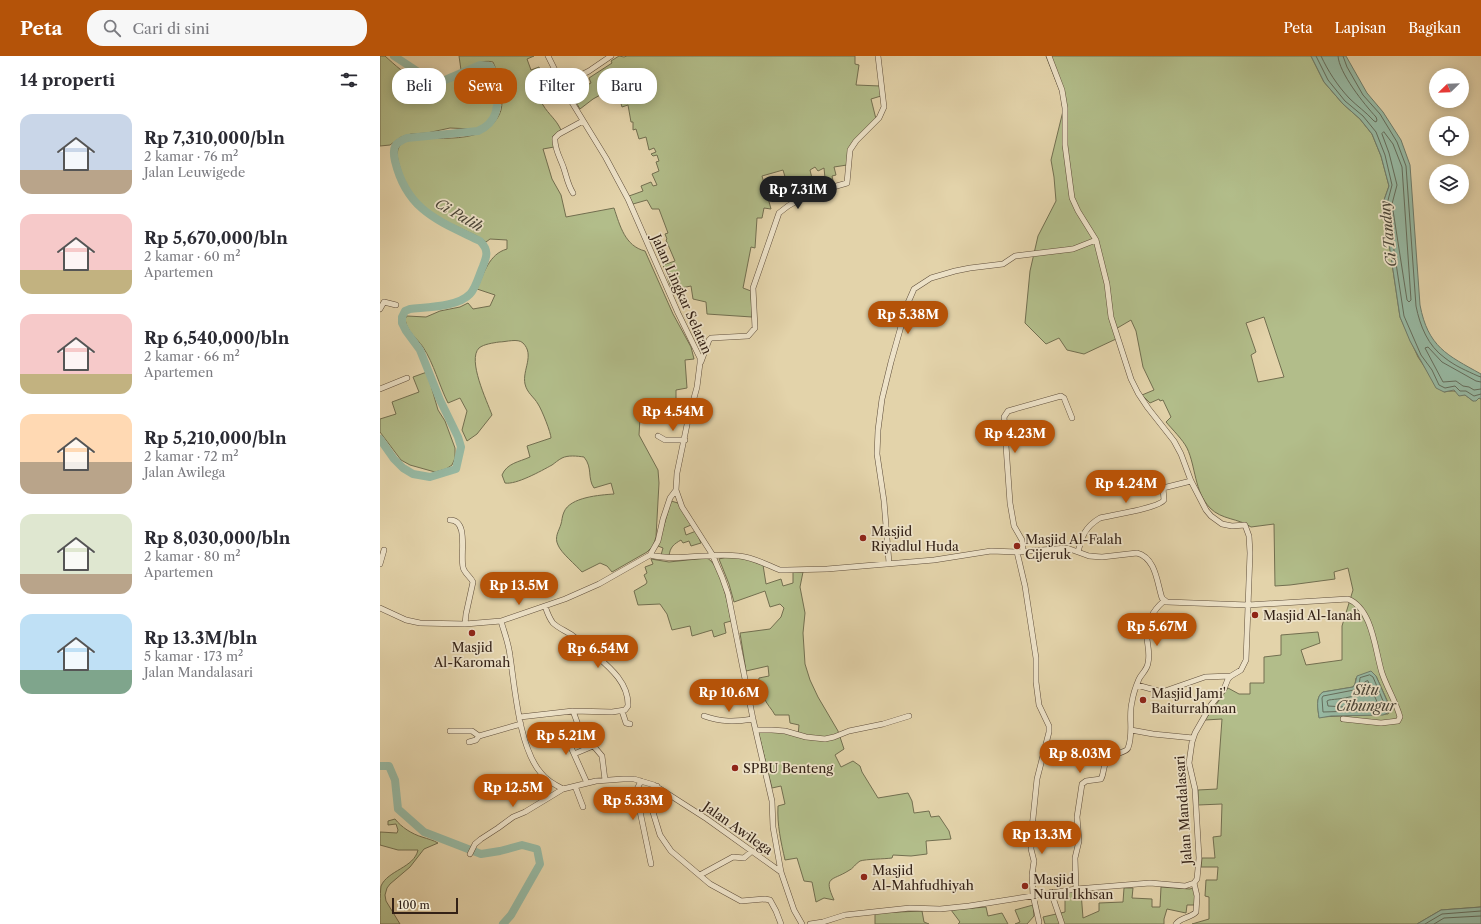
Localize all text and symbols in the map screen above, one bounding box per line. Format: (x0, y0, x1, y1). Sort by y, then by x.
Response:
search box (87, 10, 367, 46)
text: Peta (20, 17, 63, 40)
icon: search (101, 17, 123, 39)
text: Cari di sini (133, 19, 210, 38)
text: Peta (1283, 19, 1313, 37)
text: Lapisan (1335, 19, 1386, 37)
text: Bagikan (1408, 19, 1461, 37)
chip: Beli (392, 68, 446, 104)
chip: Sewa (454, 68, 517, 104)
chip: Filter (525, 68, 589, 104)
chip: Baru (597, 68, 657, 104)
north arrow (1429, 68, 1469, 108)
map controls (1429, 68, 1469, 204)
icon: filters (338, 69, 360, 91)
text: 14 properti (20, 70, 115, 90)
button: locate (1429, 116, 1469, 156)
text: Rp 7,310,000/bln (144, 128, 285, 148)
icon: home (52, 130, 100, 178)
text: 2 kamar · 76 m² (144, 148, 238, 164)
text: Jalan Leuwigede (144, 164, 245, 180)
button: layers (1429, 164, 1469, 204)
pin: Rp 7.31M (757, 176, 839, 210)
text: Rp 7.31M (769, 181, 827, 197)
water label: Ci Palih (432, 194, 486, 236)
water label: Ci Tanduy (1376, 200, 1400, 268)
text: Rp 5,670,000/bln (144, 228, 288, 248)
icon: home (52, 230, 100, 278)
street label: Jalan Lingkar Selatan (648, 230, 716, 356)
text: 2 kamar · 60 m² (144, 248, 241, 264)
text: Apartemen (144, 264, 213, 280)
pin: Rp 5.38M (867, 301, 949, 335)
text: Rp 5.38M (877, 306, 939, 322)
text: Rp 6,540,000/bln (144, 328, 289, 348)
icon: home (52, 330, 100, 378)
text: 2 kamar · 66 m² (144, 348, 240, 364)
text: Apartemen (144, 364, 213, 380)
pin: Rp 4.54M (632, 398, 714, 432)
text: Rp 4.54M (642, 403, 704, 419)
pin: Rp 4.23M (974, 420, 1056, 454)
text: Rp 4.23M (984, 425, 1046, 441)
text: Rp 5,210,000/bln (144, 428, 287, 448)
icon: home (52, 430, 100, 478)
text: 2 kamar · 72 m² (144, 448, 239, 464)
text: Jalan Awilega (144, 464, 225, 480)
pin: Rp 4.24M (1085, 470, 1167, 504)
text: Rp 4.24M (1095, 475, 1157, 491)
place label: Masjid Riyadlul Huda (871, 523, 959, 554)
text: Rp 8,030,000/bln (144, 528, 290, 548)
icon: home (52, 530, 100, 578)
place label: Masjid Al-Falah Cijeruk (1025, 531, 1122, 562)
marker: Masjid Riyadlul Huda (858, 533, 868, 543)
marker: Masjid Al-Falah Cijeruk (1012, 541, 1022, 551)
text: 2 kamar · 80 m² (144, 548, 241, 564)
text: Apartemen (144, 564, 213, 580)
pin: Rp 13.5M (478, 572, 560, 606)
text: Rp 13.5M (489, 577, 549, 593)
place label: Masjid Al-Ianah (1263, 607, 1361, 623)
marker: Masjid Al-Ianah (1250, 610, 1260, 620)
pin: Rp 5.67M (1116, 613, 1198, 647)
text: Rp 5.67M (1127, 618, 1187, 634)
text: Rp 13.3M/bln (144, 628, 257, 648)
marker: Masjid Al-Karomah (467, 628, 477, 638)
icon: home (52, 630, 100, 678)
pin: Rp 6.54M (557, 635, 639, 669)
place label: Masjid Al-Karomah (433, 639, 510, 670)
text: Rp 6.54M (567, 640, 629, 656)
text: 5 kamar · 173 m² (144, 648, 243, 664)
text: Jalan Mandalasari (144, 664, 253, 680)
pin: Rp 10.6M (688, 679, 770, 713)
water label: Situ Cibungur (1336, 681, 1398, 715)
text: Rp 10.6M (698, 684, 760, 700)
place label: Masjid Jami' Baiturrahman (1151, 685, 1236, 716)
marker: Masjid Jami' Baiturrahman (1138, 695, 1148, 705)
pin: Rp 5.21M (525, 722, 607, 756)
text: Rp 5.21M (536, 727, 596, 743)
pin: Rp 8.03M (1039, 740, 1121, 774)
text: Rp 8.03M (1049, 745, 1111, 761)
street label: Jalan Mandalasari (1171, 755, 1195, 867)
place label: SPBU Benteng (743, 760, 833, 776)
marker: SPBU Benteng (730, 763, 740, 773)
pin: Rp 12.5M (472, 774, 554, 808)
text: Rp 12.5M (483, 779, 543, 795)
pin: Rp 5.33M (592, 787, 674, 821)
text: Rp 5.33M (602, 792, 664, 808)
street label: Jalan Awilega (698, 797, 776, 858)
pin: Rp 13.3M (1001, 821, 1083, 855)
text: Rp 13.3M (1012, 826, 1072, 842)
place label: Masjid Al-Mahfudhiyah (871, 862, 974, 893)
place label: Masjid Nurul Ikhsan (1033, 871, 1113, 902)
marker: Masjid Al-Mahfudhiyah (859, 872, 869, 882)
marker: Masjid Nurul Ikhsan (1020, 881, 1030, 891)
scale bar (392, 896, 458, 915)
text: 100 m (398, 898, 430, 912)

